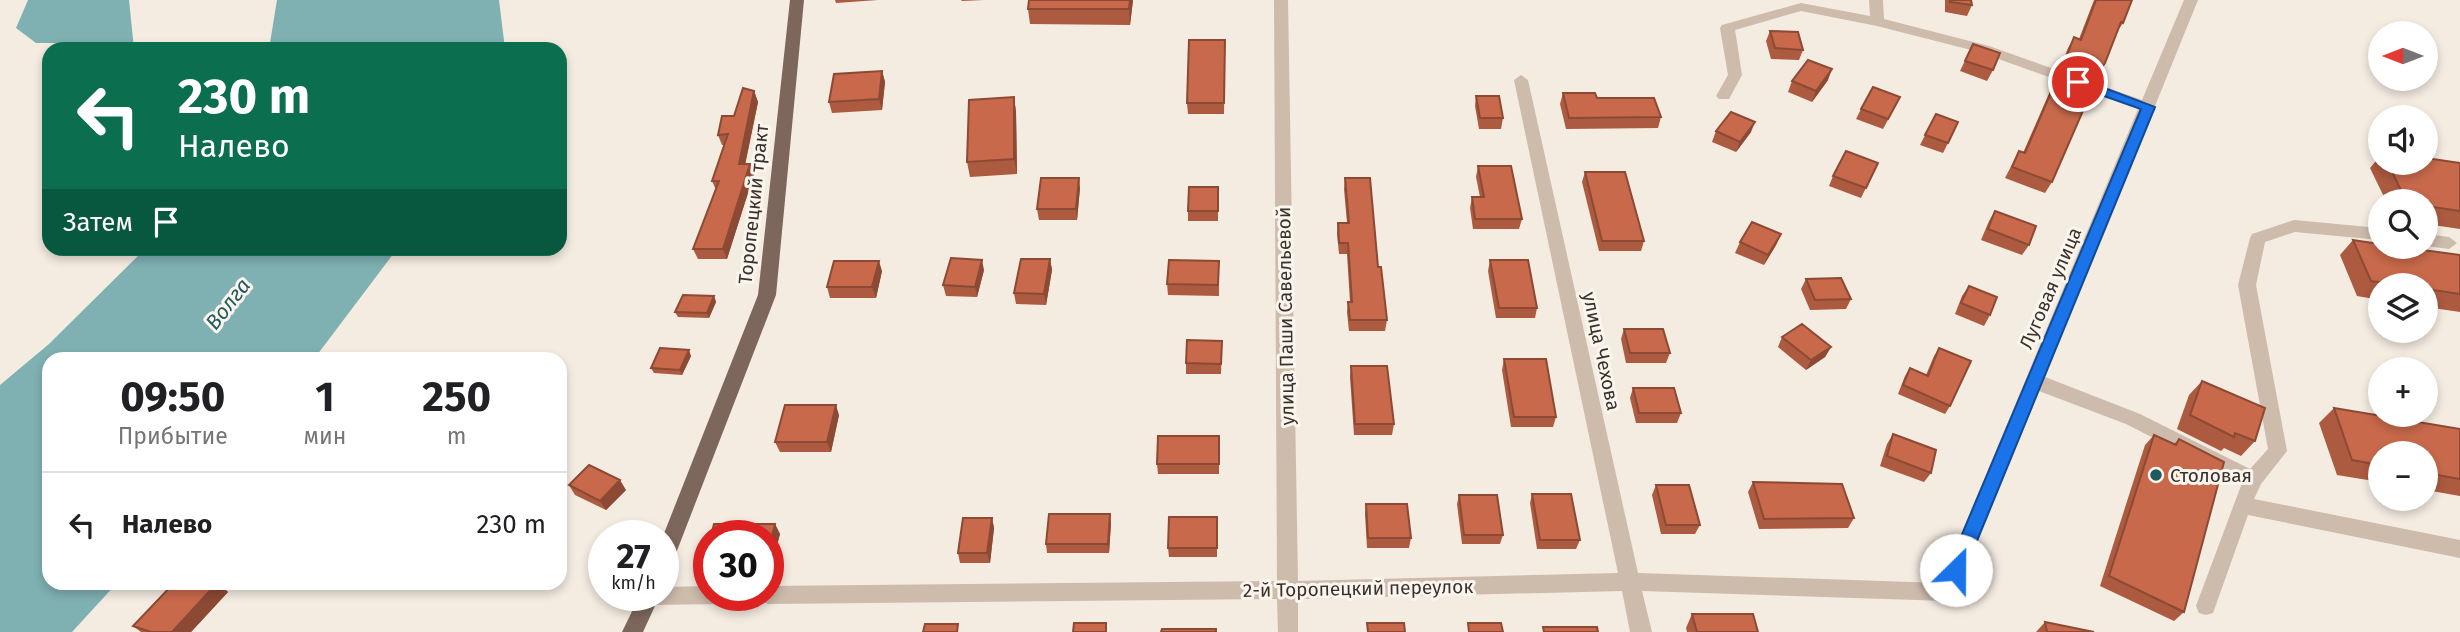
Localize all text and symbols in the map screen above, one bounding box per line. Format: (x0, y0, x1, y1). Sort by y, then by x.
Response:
north arrow (2368, 21, 2438, 91)
map controls (2368, 21, 2438, 511)
pin (2048, 52, 2108, 112)
icon: arrive (2059, 63, 2097, 101)
text: 230 m (178, 67, 310, 126)
icon: left (63, 70, 154, 161)
button: sound (2368, 105, 2438, 175)
street label: Торопецкий тракт (734, 122, 773, 285)
text: Налево (178, 127, 290, 165)
button: search (2368, 189, 2438, 259)
icon: arrive (147, 203, 185, 241)
text: Затем (63, 207, 133, 238)
street label: улица Паши Савельевой (1272, 207, 1299, 425)
street label: Луговая улица (2014, 224, 2086, 353)
water label: Волга (200, 273, 256, 335)
button: layers (2368, 273, 2438, 343)
street label: улица Чехова (1578, 290, 1625, 413)
button: + (2368, 357, 2438, 427)
text: 09:50 (120, 372, 225, 422)
text: 1 (315, 372, 335, 422)
text: 250 (422, 372, 491, 422)
text: Прибытие (118, 422, 228, 450)
text: мин (304, 422, 346, 450)
text: m (447, 422, 467, 450)
button: − (2368, 441, 2438, 511)
place label: Столовая (2170, 464, 2252, 487)
marker: Столовая (2148, 467, 2164, 483)
icon: left (63, 506, 101, 544)
text: Налево (122, 509, 212, 540)
text: 230 m (477, 509, 546, 540)
speed limit sign: 30 (693, 520, 784, 611)
position arrow (1919, 533, 1993, 607)
text: 27 (616, 535, 651, 577)
text: km/h (611, 572, 656, 594)
street label: 2-й Торопецкий переулок (1243, 575, 1473, 602)

